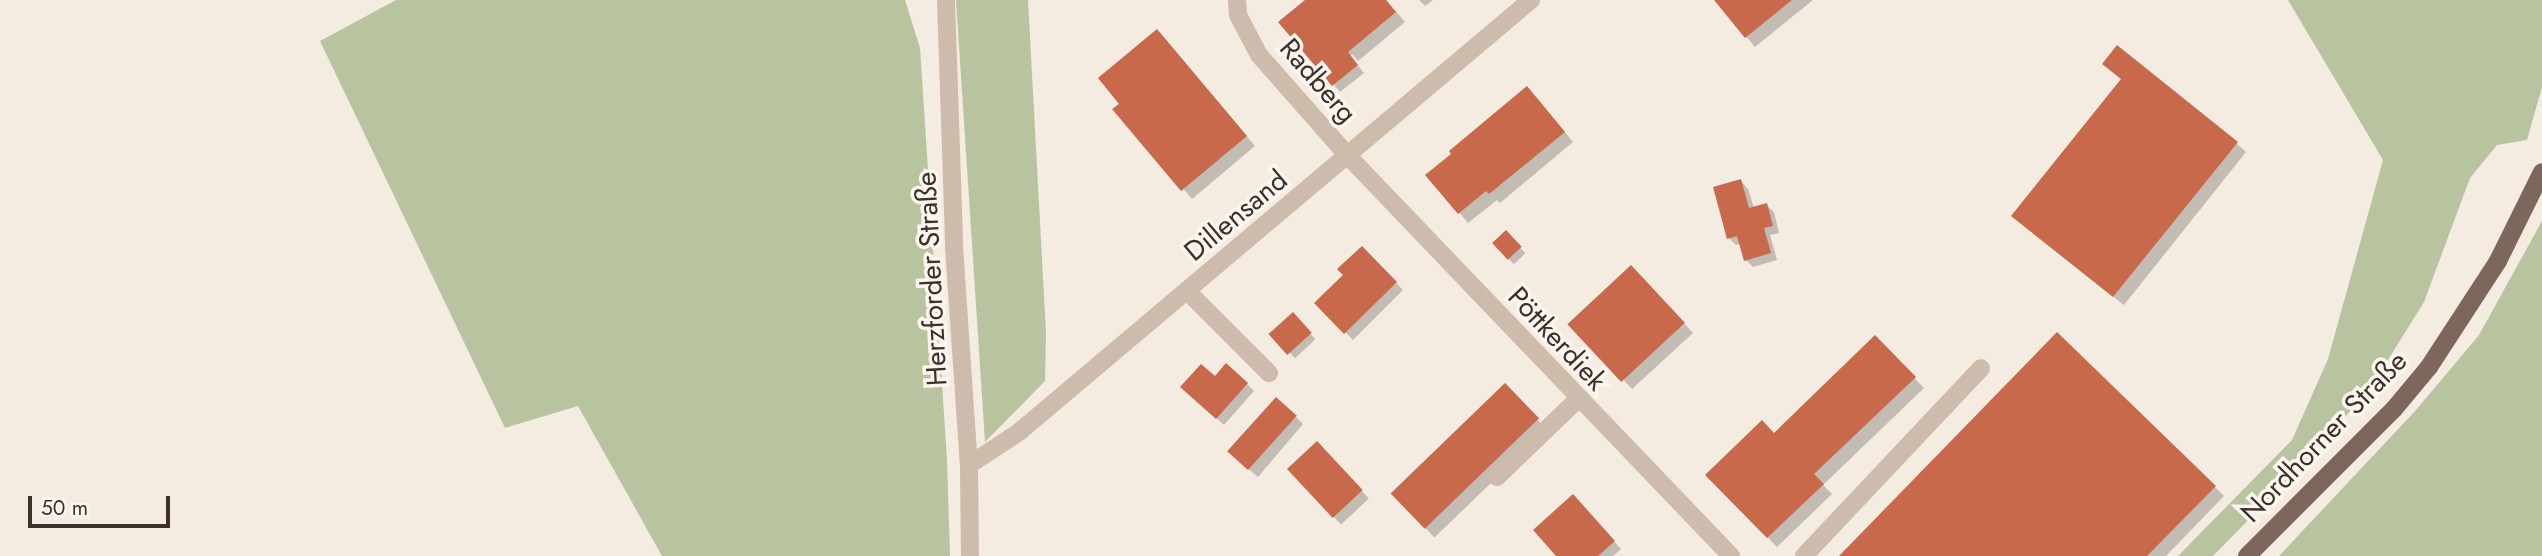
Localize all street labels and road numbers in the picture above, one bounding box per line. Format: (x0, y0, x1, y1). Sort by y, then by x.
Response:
street label: Radberg (1272, 32, 1364, 130)
street label: Dillensand (1178, 163, 1294, 269)
street label: Herzforder Straße (910, 171, 954, 387)
street label: Pöttkerdiek (1501, 280, 1613, 398)
street label: Nordhorner Straße (2234, 345, 2414, 529)

